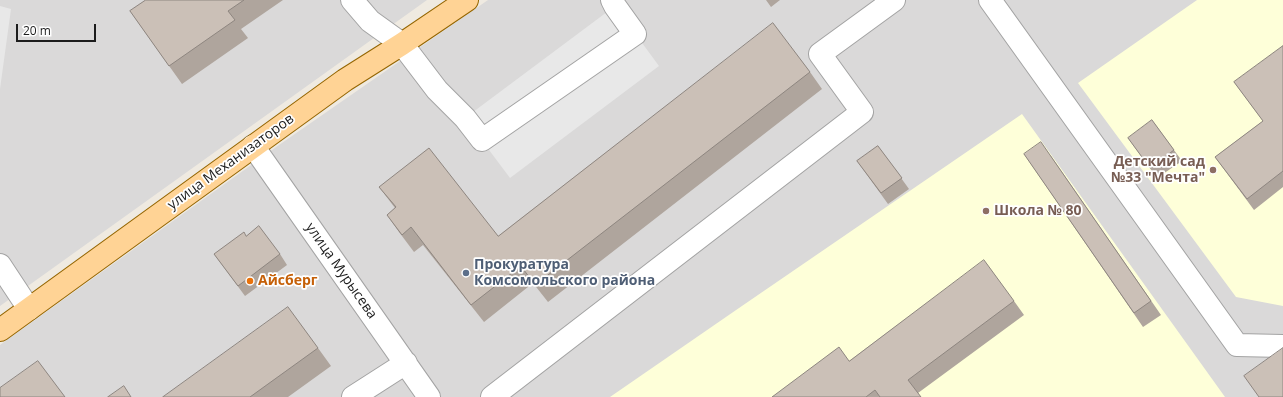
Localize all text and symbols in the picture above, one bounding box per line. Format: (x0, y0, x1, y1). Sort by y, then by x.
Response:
scale bar (18, 16, 98, 42)
text: 20 m (23, 22, 51, 39)
street label: улица Механизаторов (165, 111, 297, 213)
place label: Детский сад №33 "Мечта" (1111, 154, 1205, 186)
marker: Детский сад №33 "Мечта" (1208, 165, 1218, 175)
place label: Школа № 80 (994, 203, 1082, 219)
marker: Школа № 80 (981, 206, 991, 216)
street label: улица Мурысева (302, 220, 380, 322)
place label: Прокуратура Комсомольского района (474, 257, 655, 290)
marker: Прокуратура Комсомольского района (461, 268, 471, 278)
place label: Айсберг (258, 273, 317, 289)
marker: Айсберг (245, 276, 255, 286)

